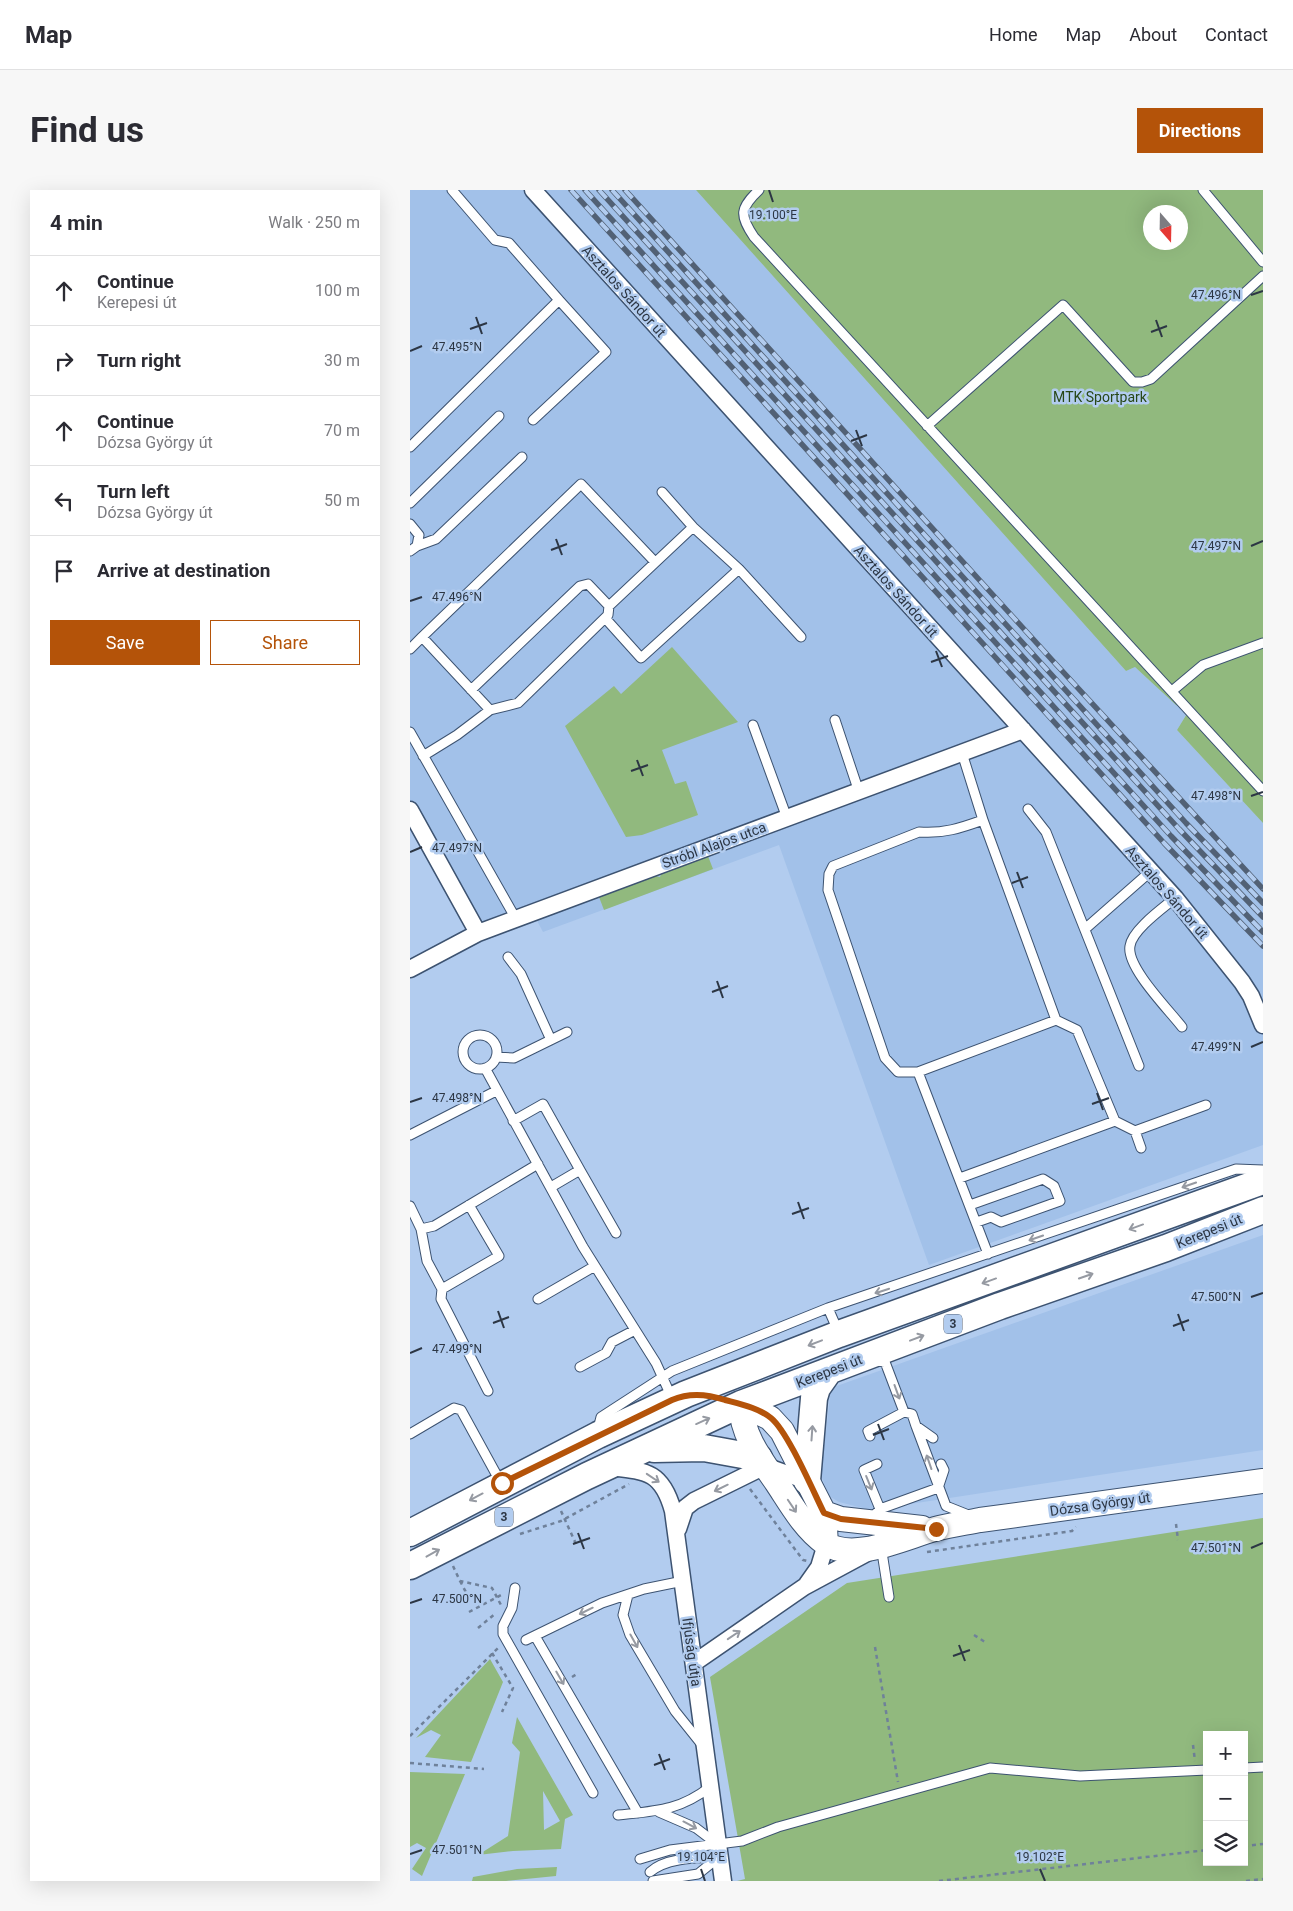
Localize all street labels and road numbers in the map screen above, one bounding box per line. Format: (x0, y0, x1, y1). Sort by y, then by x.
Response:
street label: Asztalos Sándor út (579, 242, 670, 340)
street label: Asztalos Sándor út (851, 542, 942, 640)
street label: Stróbl Alajos utca (660, 819, 768, 871)
street label: Asztalos Sándor út (1122, 842, 1212, 942)
street label: Kerepesi út (1174, 1210, 1245, 1251)
road number: 3 (944, 1314, 962, 1334)
street label: Kerepesi út (794, 1351, 865, 1391)
street label: Dózsa György út (1049, 1489, 1152, 1519)
road number: 3 (495, 1508, 513, 1526)
street label: Ifjúság útja (679, 1617, 705, 1687)

